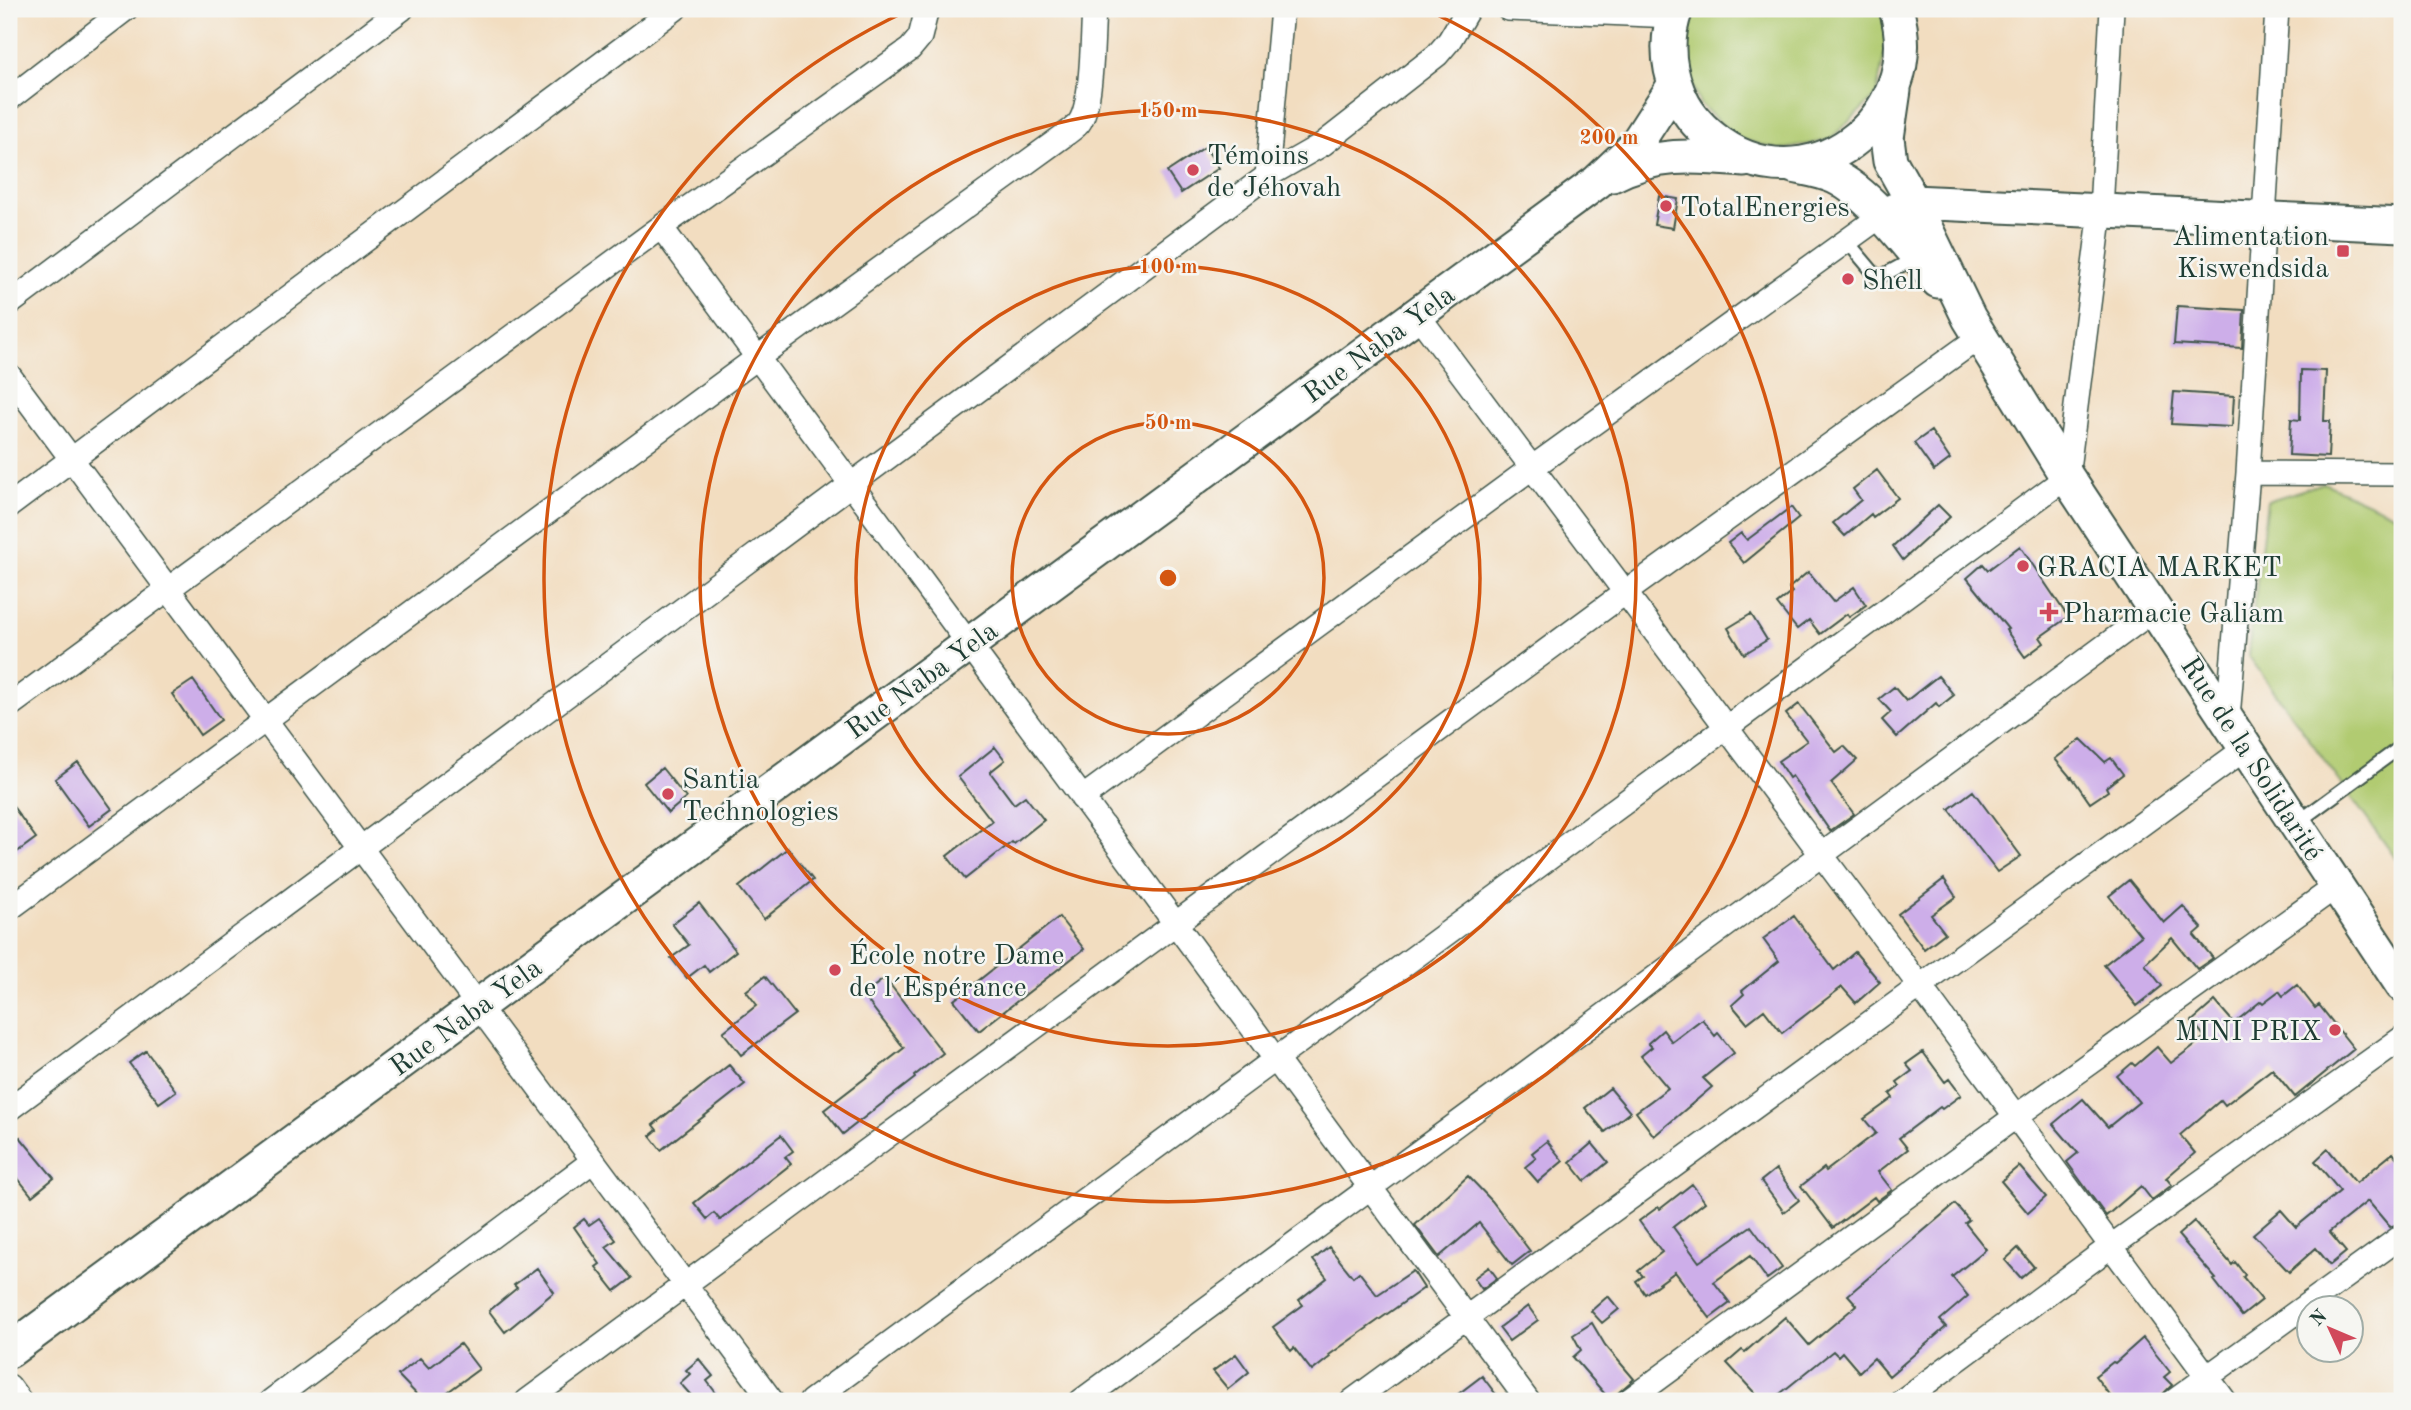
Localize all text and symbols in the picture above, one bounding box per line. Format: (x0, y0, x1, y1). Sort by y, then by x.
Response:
text: 150 m (1138, 101, 1198, 122)
text: 200 m (1579, 128, 1639, 149)
place label: Témoins de Jéhovah (1207, 143, 1341, 203)
marker: Témoins de Jéhovah (1185, 162, 1201, 178)
place label: TotalEnergies (1680, 195, 1850, 223)
marker: TotalEnergies (1658, 198, 1674, 214)
place label: Alimentation Kiswendsida (2172, 224, 2329, 284)
marker: Alimentation Kiswendsida (2335, 243, 2351, 259)
text: 100 m (1138, 257, 1198, 278)
place label: Shell (1862, 268, 1923, 296)
marker: Shell (1840, 271, 1856, 287)
street label: Rue Naba Yela (1299, 281, 1461, 410)
text: 50 m (1144, 413, 1192, 434)
place label: GRACIA MARKET (2037, 555, 2282, 583)
marker: GRACIA MARKET (2015, 558, 2031, 574)
centre of rings (1156, 566, 1180, 590)
place label: Pharmacie Galiam (2063, 601, 2284, 629)
marker: Pharmacie Galiam (2041, 604, 2057, 620)
street label: Rue Naba Yela (842, 617, 1004, 746)
street label: Rue de la Solidarité (2174, 653, 2327, 867)
place label: Santia Technologies (682, 767, 839, 827)
marker: Santia Technologies (660, 786, 676, 802)
place label: École notre Dame de l´Espérance (849, 938, 1065, 1003)
street label: Rue Naba Yela (386, 954, 548, 1083)
marker: École notre Dame de l´Espérance (827, 962, 843, 978)
place label: MINI PRIX (2175, 1019, 2321, 1047)
marker: MINI PRIX (2327, 1022, 2343, 1038)
north arrow (2296, 1294, 2366, 1364)
text: N (2308, 1307, 2332, 1331)

